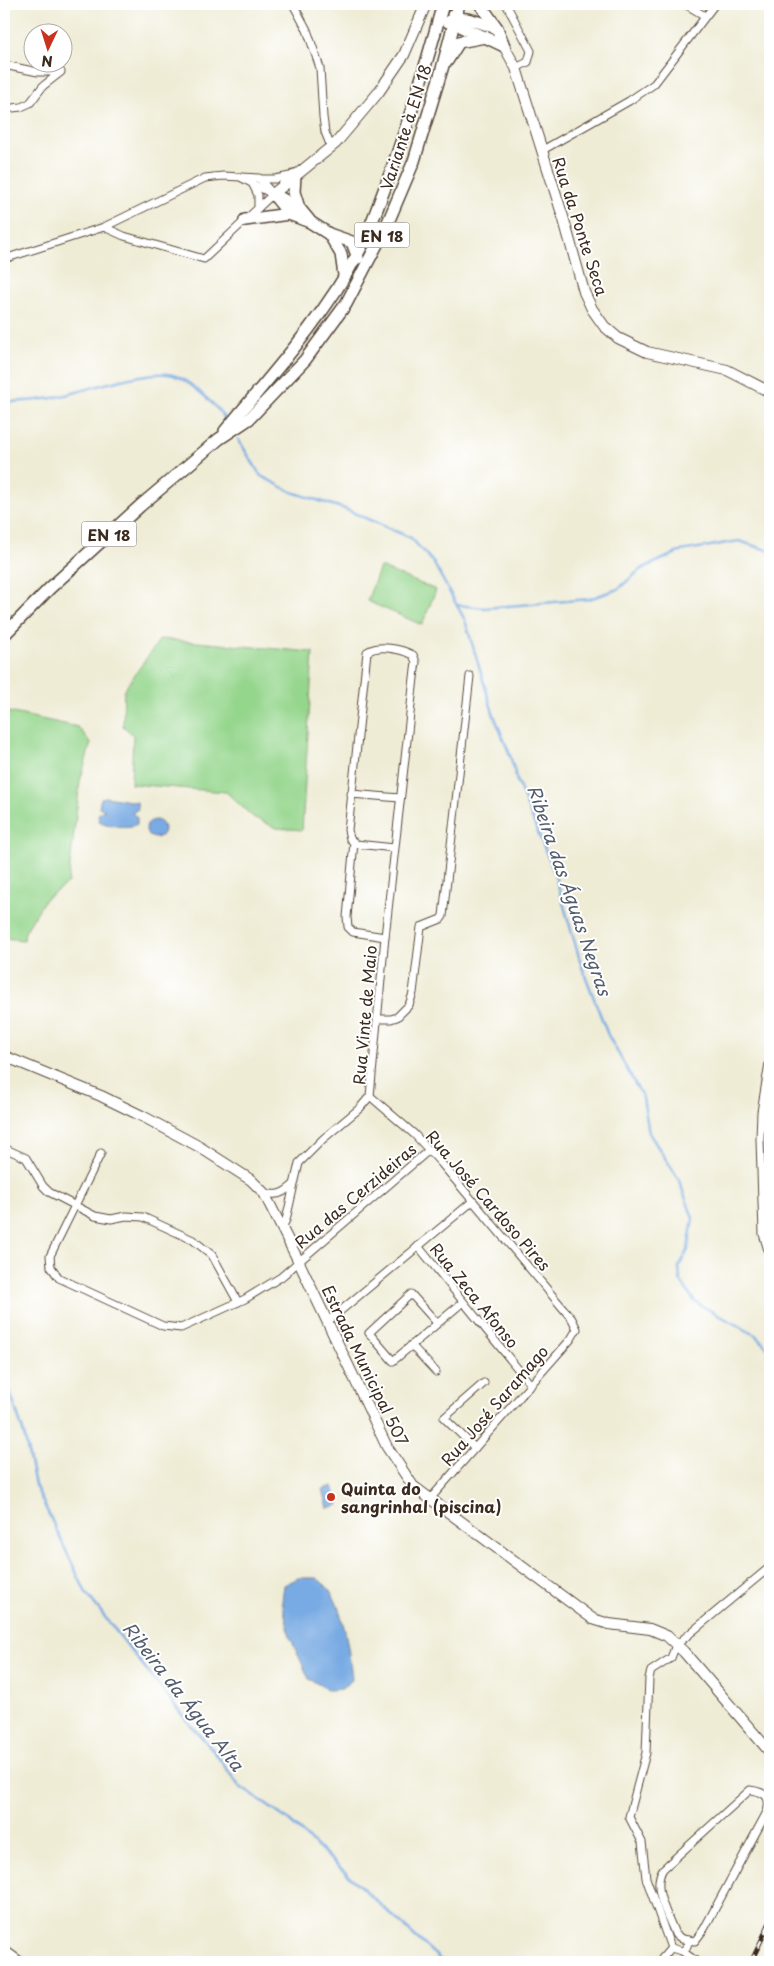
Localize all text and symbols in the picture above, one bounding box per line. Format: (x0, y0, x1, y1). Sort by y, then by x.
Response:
north arrow (22, 22, 72, 72)
text: N (41, 51, 53, 72)
street label: Variante à EN 18 (373, 61, 437, 193)
street label: Rua da Ponte Seca (547, 154, 615, 299)
road number: EN 18 (354, 222, 410, 248)
road number: EN 18 (82, 522, 136, 546)
water label: Ribeira das Águas Negras (521, 781, 619, 1001)
street label: Rua Vinte de Maio (346, 944, 382, 1086)
street label: Rua José Cardoso Pires (421, 1124, 557, 1276)
street label: Rua das Cerzideiras (289, 1137, 421, 1253)
street label: Rua Zeca Afonso (425, 1237, 525, 1353)
street label: Estrada Municipal 507 (317, 1281, 415, 1449)
street label: Rua José Saramago (435, 1339, 553, 1471)
place label: Quinta do sangrinhal (piscina) (341, 1476, 501, 1518)
marker: Quinta do sangrinhal (piscina) (325, 1491, 337, 1503)
water label: Ribeira da Água Alta (117, 1616, 251, 1777)

